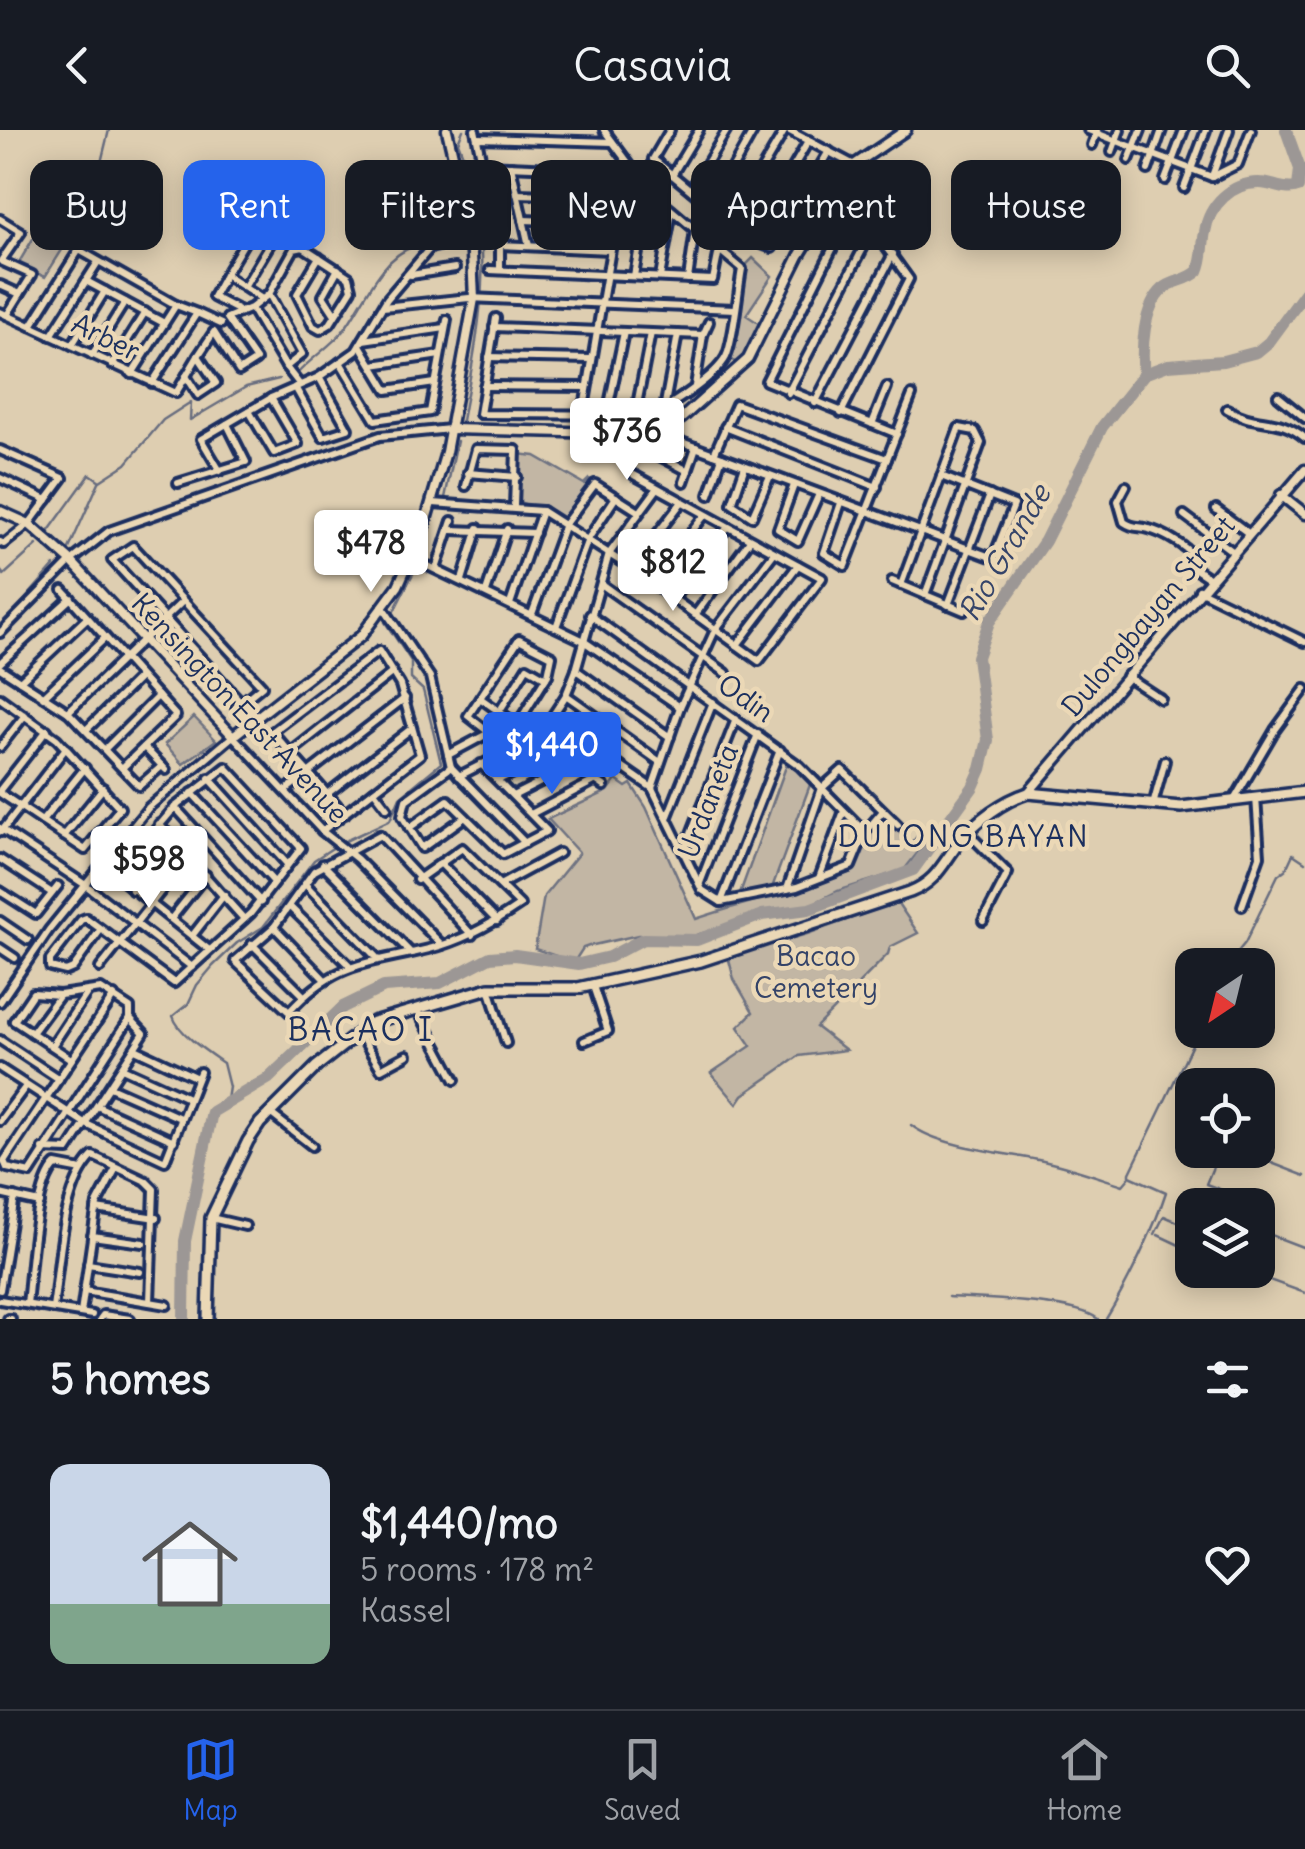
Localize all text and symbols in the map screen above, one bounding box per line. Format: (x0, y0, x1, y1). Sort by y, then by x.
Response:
text: Casavia (573, 37, 732, 93)
icon: back (50, 38, 105, 93)
icon: search (1200, 38, 1255, 93)
chip: Buy (30, 160, 163, 250)
chip: Rent (183, 160, 325, 250)
chip: Filters (345, 160, 511, 250)
chip: New (531, 160, 671, 250)
chip: Apartment (691, 160, 931, 250)
chip: House (951, 160, 1121, 250)
street label: Arber (66, 305, 146, 369)
pin: $736 (568, 398, 686, 483)
text: $736 (592, 410, 662, 451)
water label: Rio Grande (950, 476, 1059, 628)
street label: Dulongbayan Street (1054, 508, 1242, 724)
pin: $478 (312, 510, 430, 595)
text: $478 (336, 522, 406, 563)
pin: $812 (614, 529, 732, 614)
text: $812 (640, 541, 706, 582)
street label: Kensington East Avenue (124, 585, 356, 831)
street label: Odin (711, 666, 781, 730)
pin: $1,440 (471, 712, 633, 797)
text: $1,440 (505, 724, 599, 765)
street label: Urdaneta (670, 739, 746, 863)
district label: DULONG BAYAN (838, 817, 1090, 855)
pin: $598 (90, 826, 208, 911)
text: $598 (113, 838, 185, 879)
park label: Bacao Cemetery (754, 938, 878, 1006)
north arrow (1175, 948, 1275, 1048)
map controls (1175, 948, 1275, 1288)
district label: BACAO I (288, 1009, 434, 1050)
button: locate (1175, 1068, 1275, 1168)
button: layers (1175, 1188, 1275, 1288)
icon: filters (1200, 1352, 1255, 1407)
text: 5 homes (50, 1353, 211, 1405)
text: $1,440/mo (360, 1497, 558, 1549)
icon: home (130, 1504, 250, 1624)
icon: heart (1200, 1537, 1255, 1592)
text: 5 rooms · 178 m² (360, 1549, 594, 1590)
text: Kassel (360, 1590, 451, 1631)
tab: Map (183, 1732, 238, 1828)
tab: Saved (604, 1732, 681, 1828)
tab: Home (1047, 1732, 1122, 1828)

